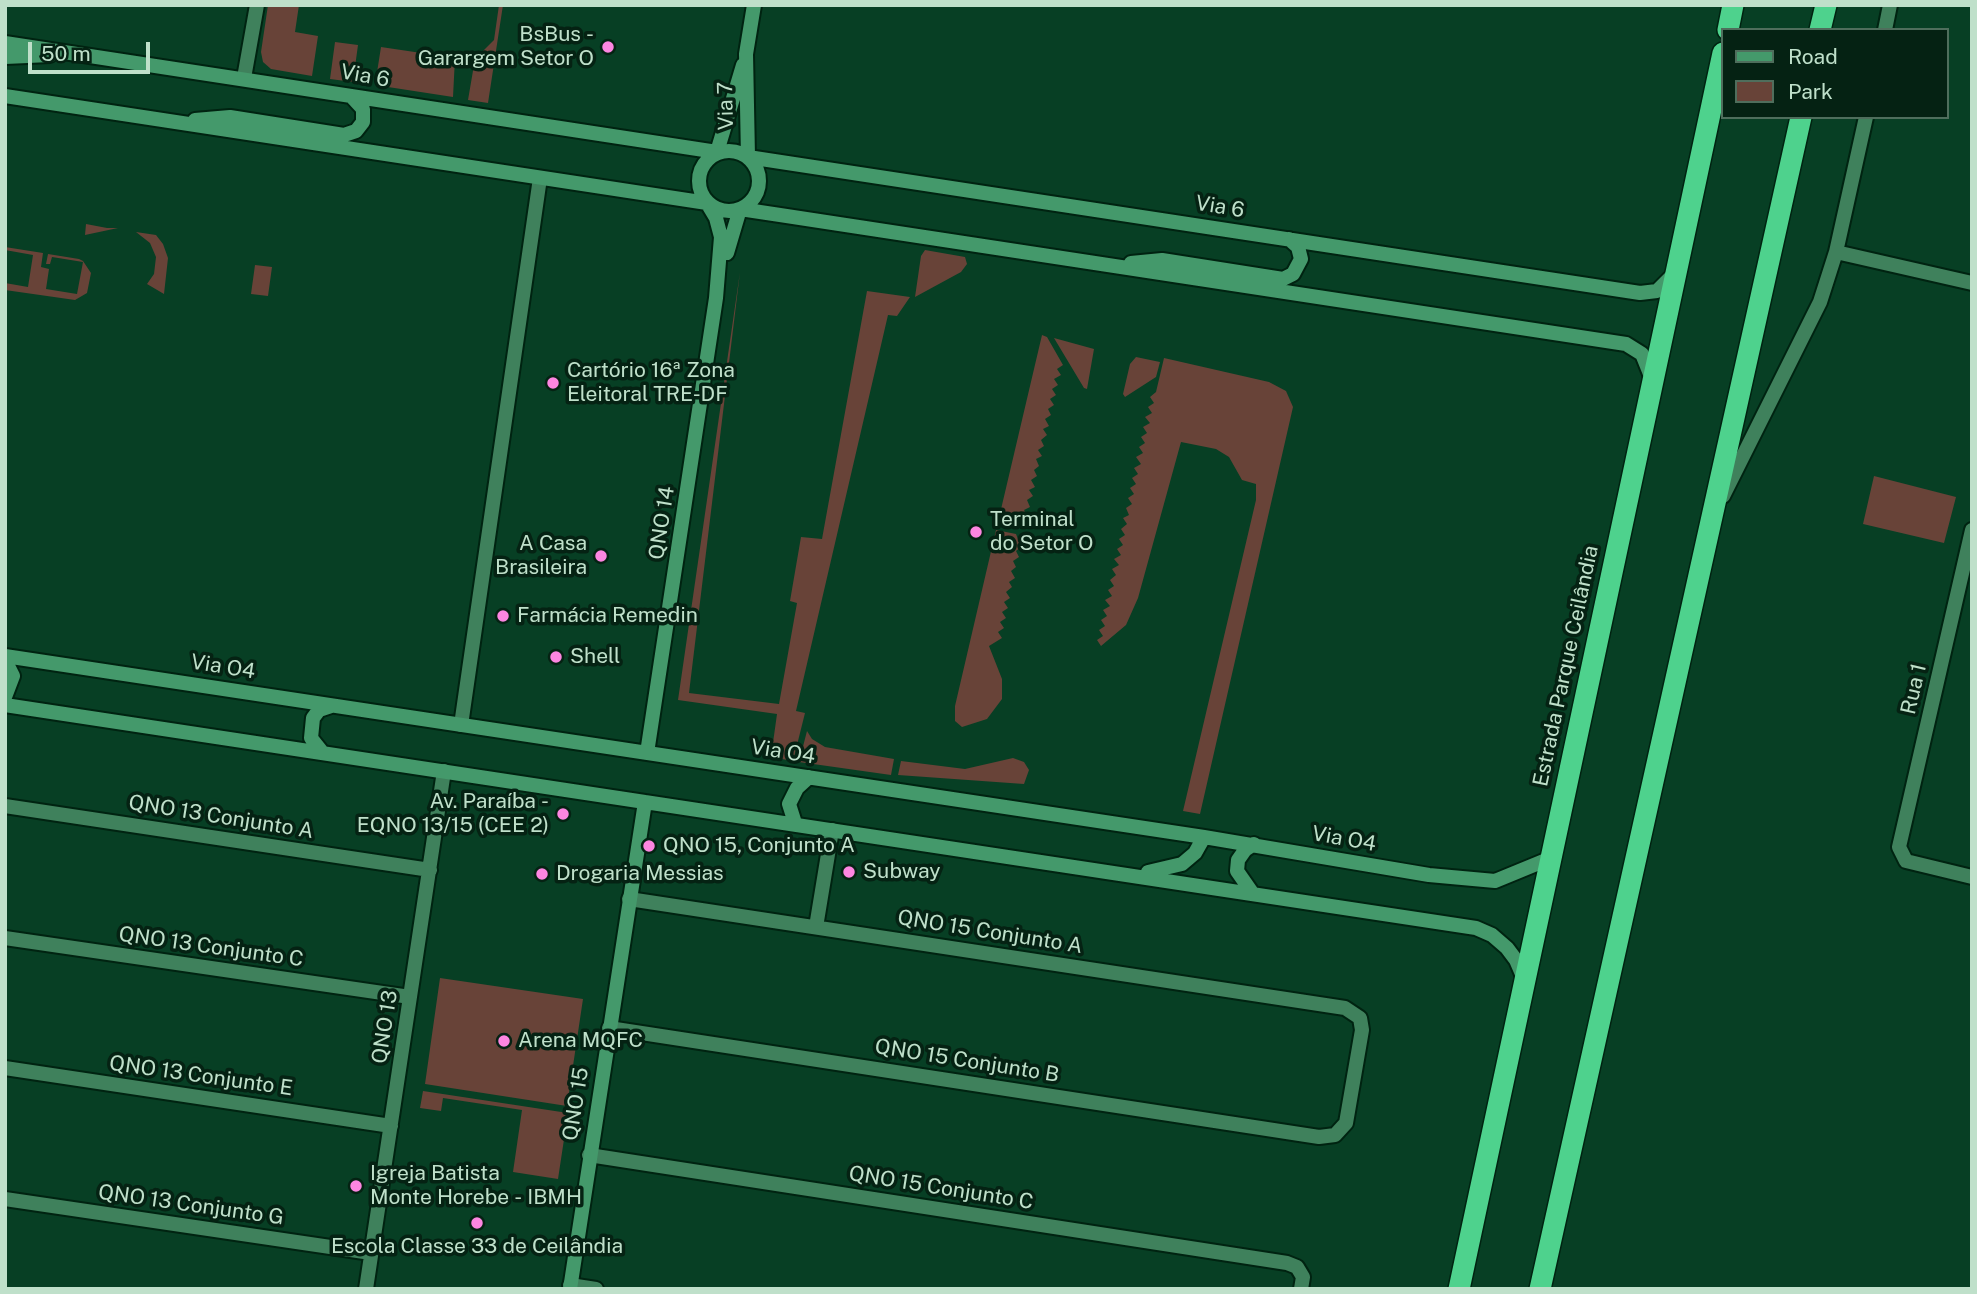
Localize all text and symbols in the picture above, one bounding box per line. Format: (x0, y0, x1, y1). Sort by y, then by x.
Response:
place label: BsBus - Garargem Setor O (418, 22, 594, 72)
scale bar (32, 28, 154, 72)
legend (1722, 28, 1949, 119)
marker: BsBus - Garargem Setor O (600, 39, 616, 55)
text: 50 m (41, 41, 91, 66)
text: Road (1788, 44, 1838, 69)
street label: Via 6 (339, 59, 391, 93)
text: Park (1788, 79, 1833, 104)
street label: Via 7 (713, 81, 739, 131)
street label: Via 6 (1194, 191, 1246, 223)
place label: Cartório 16ª Zona Eleitoral TRE-DF (567, 358, 735, 408)
marker: Cartório 16ª Zona Eleitoral TRE-DF (545, 375, 561, 391)
street label: QNO 14 (644, 485, 680, 561)
place label: Terminal do Setor O (990, 507, 1093, 557)
marker: Terminal do Setor O (968, 524, 984, 540)
place label: A Casa Brasileira (495, 531, 587, 581)
street label: Estrada Parque Ceilândia (1528, 543, 1604, 789)
marker: A Casa Brasileira (593, 548, 609, 564)
place label: Farmácia Remedin (517, 603, 698, 629)
marker: Farmácia Remedin (495, 608, 511, 624)
place label: Shell (570, 644, 620, 670)
street label: Via O4 (189, 649, 257, 685)
marker: Shell (548, 649, 564, 665)
street label: Rua 1 (1896, 661, 1932, 717)
street label: Via O4 (749, 734, 817, 770)
place label: Av. Paraíba - EQNO 13/15 (CEE 2) (357, 789, 549, 839)
street label: QNO 13 Conjunto A (127, 790, 315, 844)
marker: Av. Paraíba - EQNO 13/15 (CEE 2) (555, 806, 571, 822)
street label: Via O4 (1310, 821, 1378, 857)
place label: QNO 15, Conjunto A (663, 833, 855, 859)
marker: QNO 15, Conjunto A (641, 838, 657, 854)
place label: Subway (863, 859, 940, 885)
place label: Drogaria Messias (556, 861, 724, 887)
marker: Subway (841, 864, 857, 880)
marker: Drogaria Messias (534, 866, 550, 882)
street label: QNO 15 Conjunto A (896, 905, 1084, 959)
street label: QNO 13 Conjunto C (117, 922, 305, 972)
street label: QNO 13 (367, 989, 403, 1065)
place label: Arena MQFC (518, 1028, 643, 1054)
marker: Arena MQFC (496, 1033, 512, 1049)
street label: QNO 15 Conjunto B (873, 1034, 1061, 1088)
street label: QNO 13 Conjunto E (108, 1051, 294, 1101)
street label: QNO 15 (558, 1065, 594, 1143)
place label: Igreja Batista Monte Horebe - IBMH (370, 1161, 582, 1211)
street label: QNO 15 Conjunto C (847, 1161, 1035, 1215)
marker: Igreja Batista Monte Horebe - IBMH (348, 1178, 364, 1194)
street label: QNO 13 Conjunto G (97, 1180, 285, 1230)
marker: Escola Classe 33 de Ceilândia (469, 1215, 485, 1231)
place label: Escola Classe 33 de Ceilândia (331, 1234, 623, 1260)

